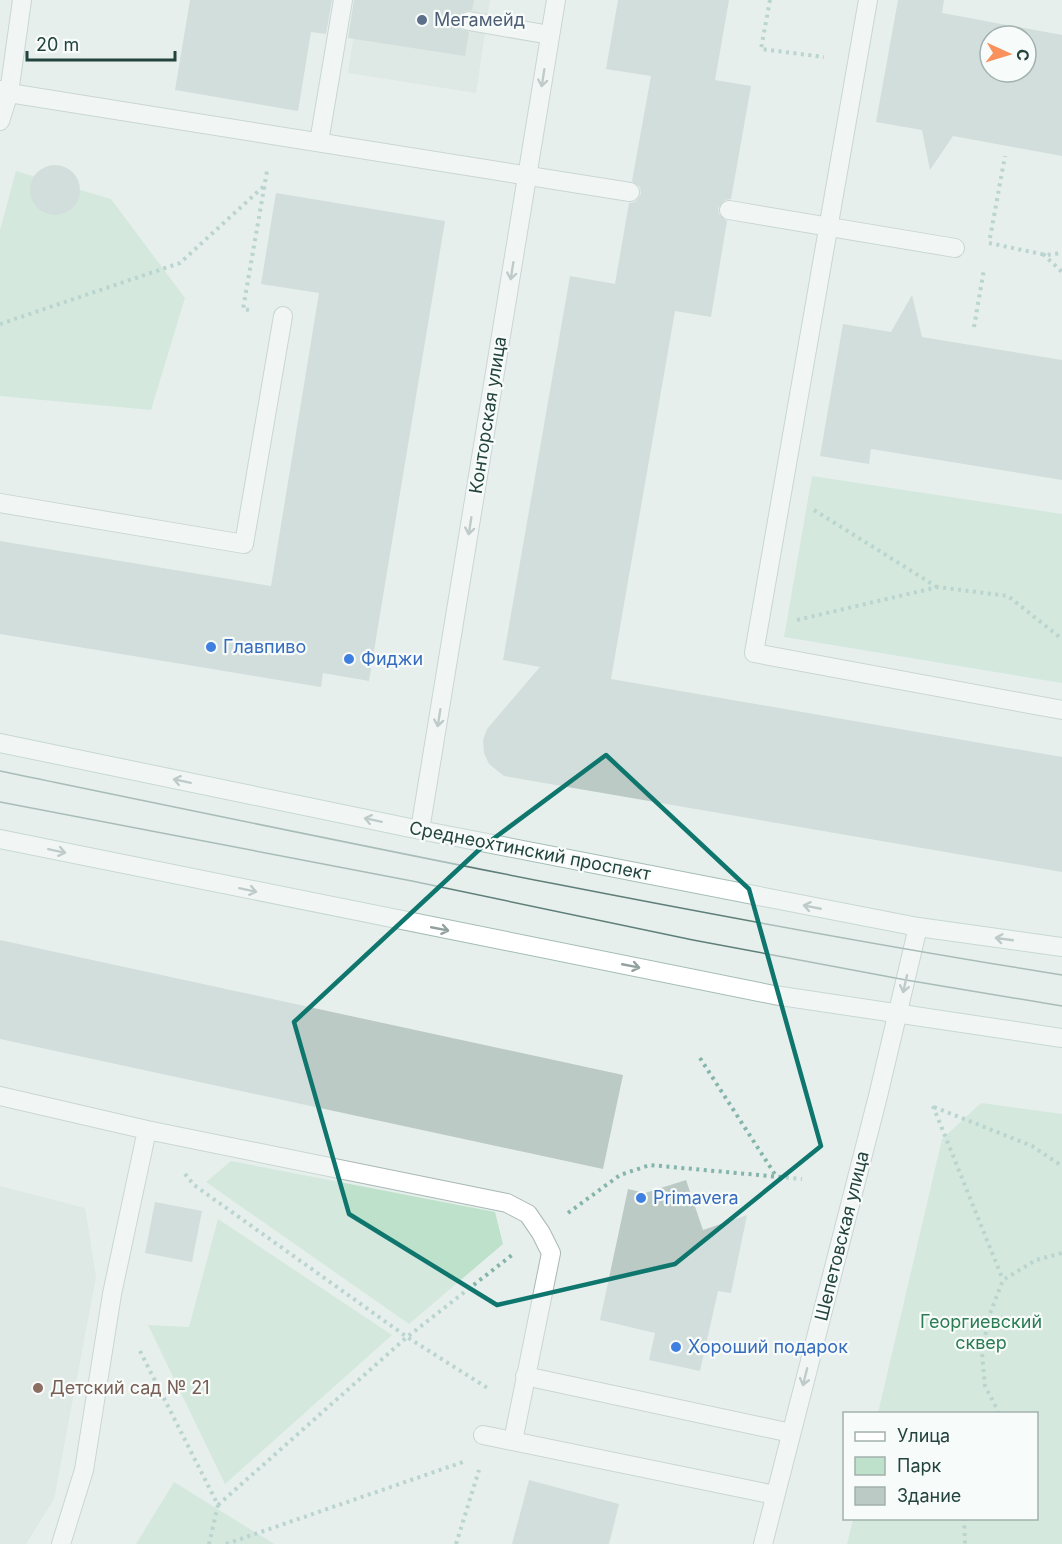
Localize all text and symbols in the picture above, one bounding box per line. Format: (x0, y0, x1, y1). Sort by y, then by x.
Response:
place label: Мегамейд (434, 9, 525, 30)
marker: Мегамейд (415, 13, 429, 27)
scale bar (27, 24, 176, 62)
north arrow (978, 24, 1038, 84)
text: 20 m (36, 34, 79, 55)
text: С (1013, 48, 1033, 62)
one-way arrow (538, 68, 549, 88)
one-way arrow (506, 261, 517, 280)
street label: Конторская улица (465, 335, 510, 495)
one-way arrow (465, 515, 476, 535)
place label: Главпиво (223, 636, 306, 657)
marker: Главпиво (204, 640, 218, 654)
place label: Фиджи (361, 648, 423, 669)
marker: Фиджи (342, 652, 356, 666)
one-way arrow (433, 708, 444, 727)
one-way arrow (173, 775, 192, 786)
one-way arrow (364, 814, 383, 826)
street label: Среднеохтинский проспект (407, 817, 653, 884)
one-way arrow (47, 846, 67, 857)
one-way arrow (238, 885, 258, 896)
one-way arrow (802, 901, 822, 912)
one-way arrow (430, 923, 449, 935)
one-way arrow (995, 933, 1014, 944)
one-way arrow (620, 961, 640, 972)
one-way arrow (899, 975, 911, 994)
street label: Шепетовская улица (810, 1149, 873, 1323)
place label: Primavera (653, 1187, 739, 1208)
marker: Primavera (634, 1191, 648, 1205)
park label: Георгиевский сквер (920, 1311, 1042, 1353)
place label: Хороший подарок (688, 1336, 848, 1357)
marker: Хороший подарок (669, 1340, 683, 1354)
one-way arrow (799, 1367, 811, 1386)
place label: Детский сад № 21 (50, 1377, 210, 1398)
marker: Детский сад № 21 (31, 1381, 45, 1395)
legend (843, 1412, 1038, 1520)
text: Улица (897, 1425, 950, 1446)
text: Парк (897, 1455, 942, 1476)
text: Здание (897, 1485, 961, 1506)

